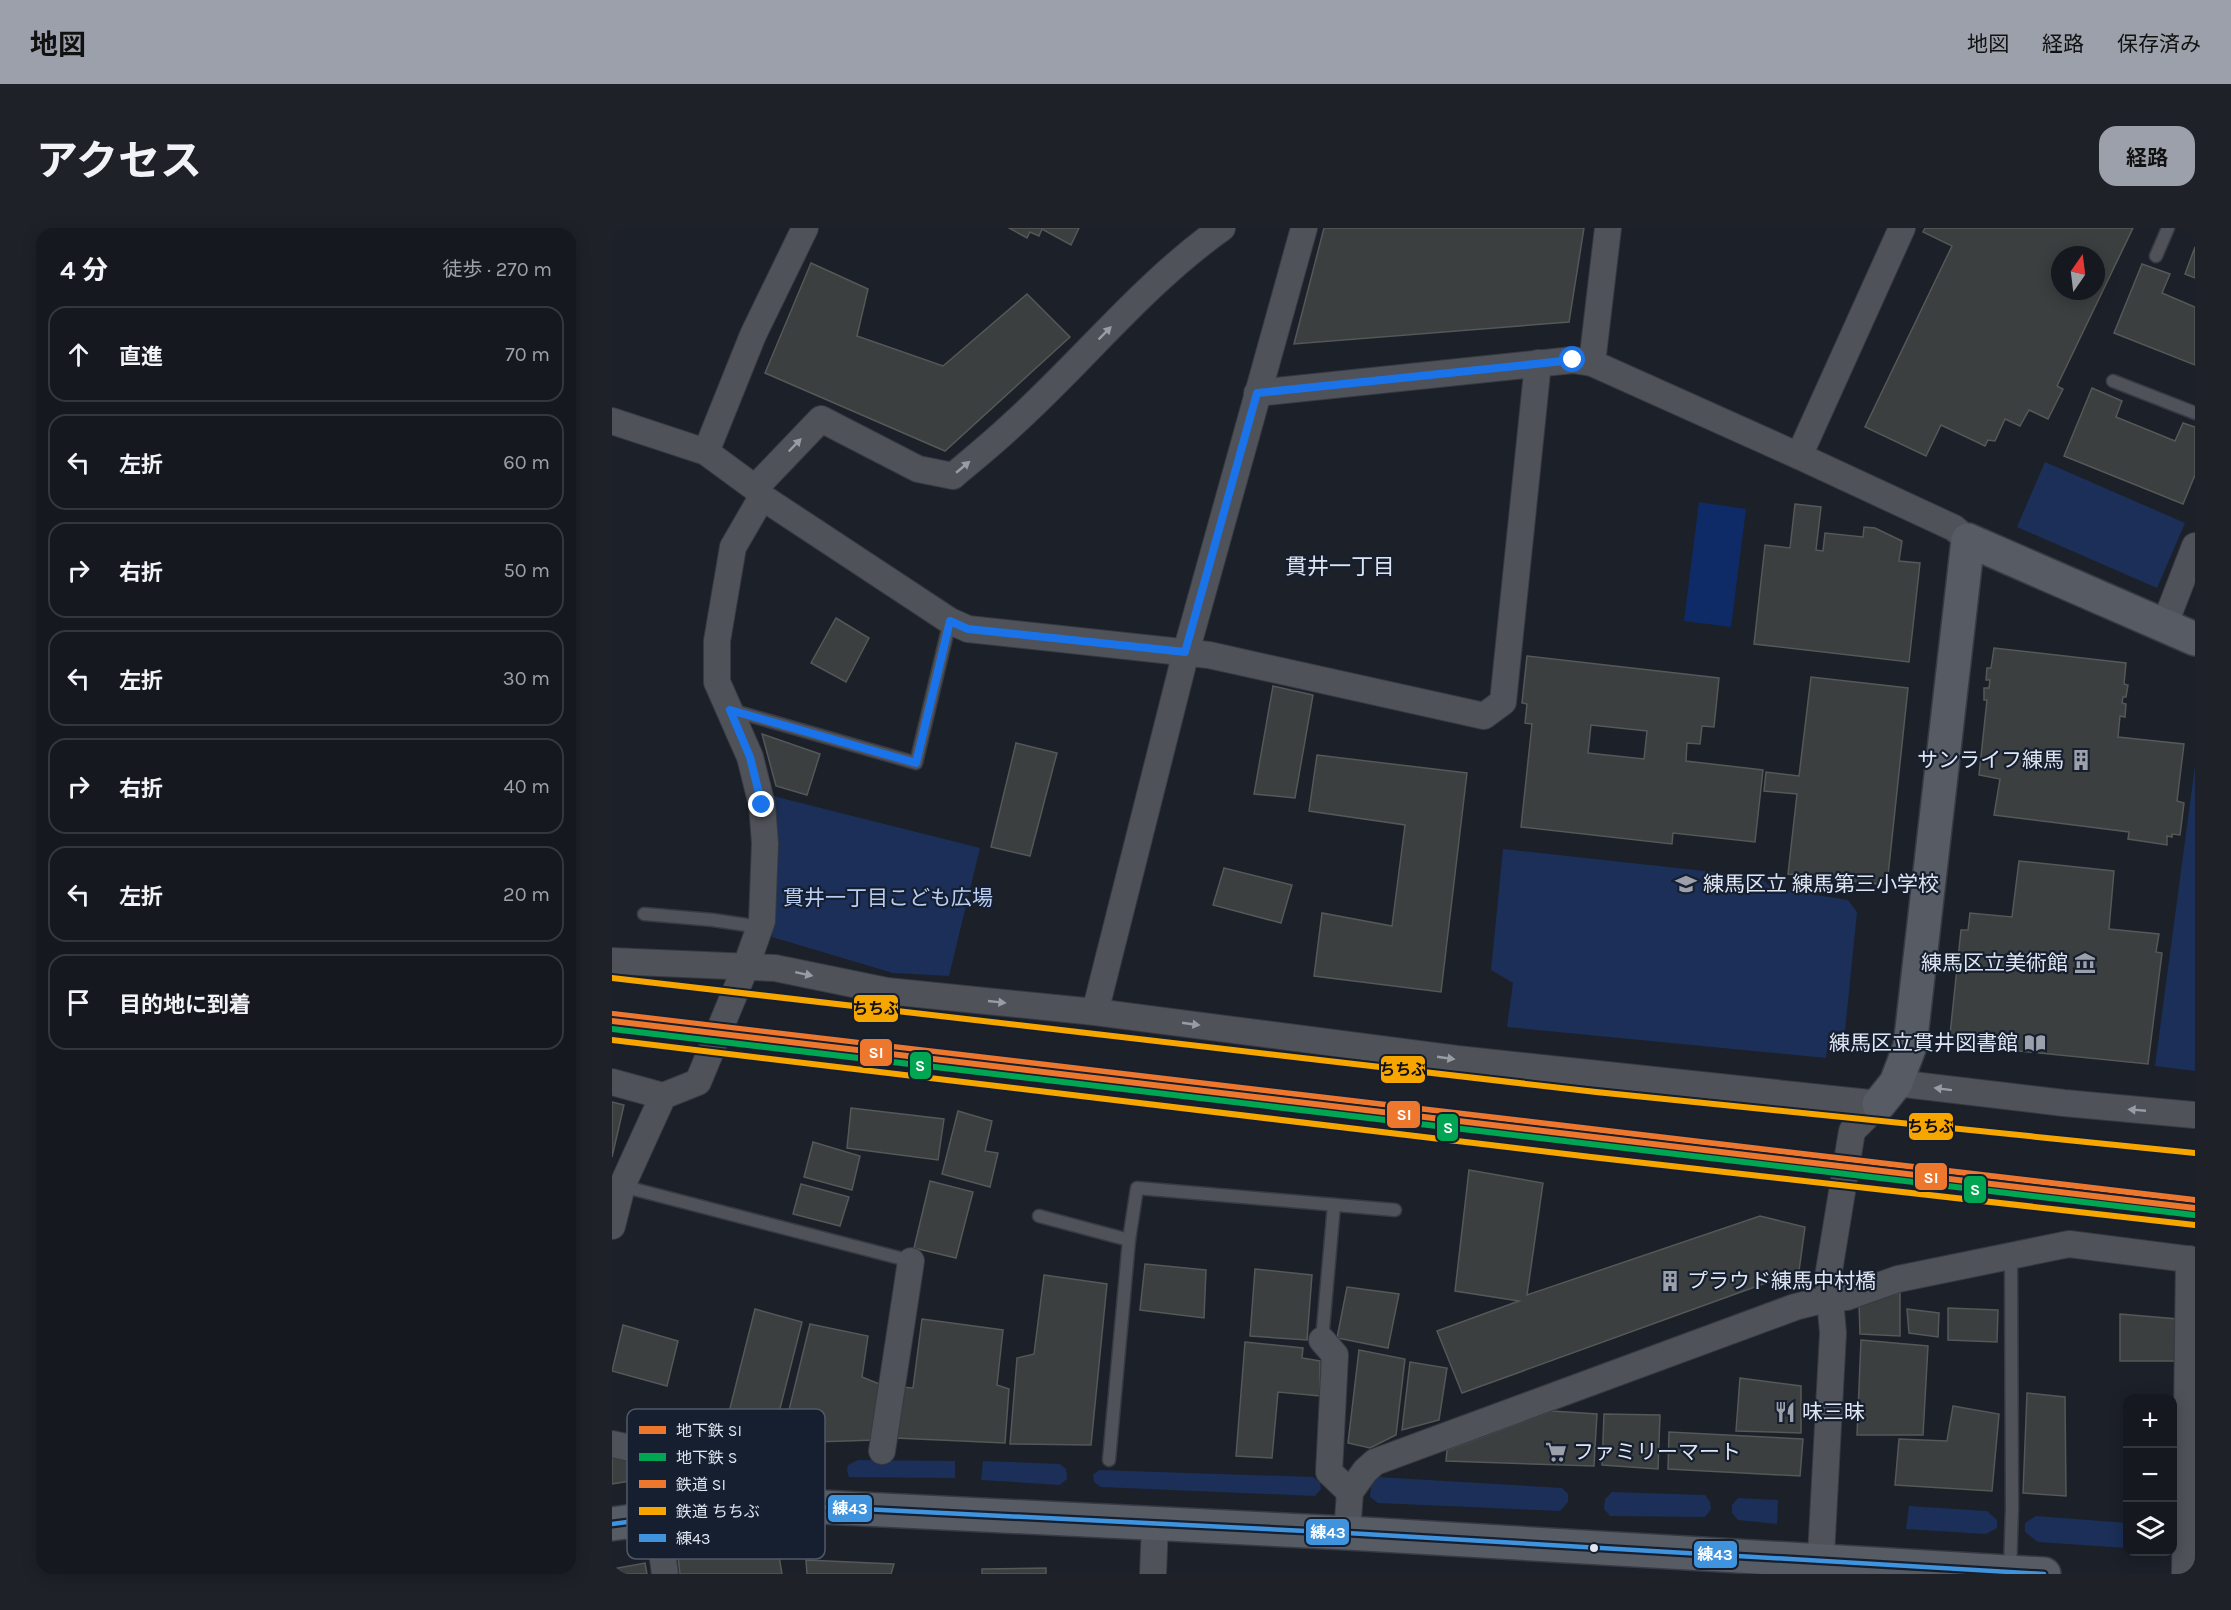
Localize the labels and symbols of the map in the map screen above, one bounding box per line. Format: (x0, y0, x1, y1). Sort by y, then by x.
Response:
north arrow (2051, 246, 2105, 300)
one-way arrow (1097, 326, 1111, 340)
route start (1559, 346, 1585, 372)
one-way arrow (788, 437, 802, 452)
one-way arrow (955, 461, 970, 474)
district label: 貫井一丁目 (1285, 554, 1395, 580)
place label: サンライフ練馬 (1917, 748, 2064, 772)
building icon: サンライフ練馬 (2069, 748, 2093, 772)
route end (748, 791, 774, 817)
school or university icon: 練馬区立 練馬第三小学校 (1674, 872, 1698, 896)
place label: 練馬区立 練馬第三小学校 (1703, 872, 1939, 896)
park label: 貫井一丁目こども広場 (783, 886, 993, 910)
place label: 練馬区立美術館 (1921, 951, 2068, 975)
museum icon: 練馬区立美術館 (2073, 951, 2097, 975)
one-way arrow (795, 970, 814, 979)
line badge: ちちぶ (853, 994, 899, 1023)
one-way arrow (987, 997, 1006, 1007)
text: ちちぶ (852, 999, 900, 1018)
one-way arrow (1181, 1020, 1200, 1029)
place label: 練馬区立貫井図書館 (1829, 1031, 2018, 1055)
library icon: 練馬区立貫井図書館 (2023, 1031, 2047, 1055)
line badge: SI (859, 1038, 893, 1067)
text: SI (868, 1043, 884, 1062)
line badge: S (909, 1051, 932, 1080)
one-way arrow (1437, 1053, 1456, 1063)
line badge: ちちぶ (1380, 1055, 1426, 1084)
text: S (915, 1056, 925, 1075)
text: ちちぶ (1379, 1060, 1427, 1079)
one-way arrow (1933, 1084, 1952, 1094)
line badge: SI (1386, 1100, 1421, 1129)
text: SI (1396, 1105, 1412, 1124)
one-way arrow (2127, 1105, 2146, 1115)
line badge: ちちぶ (1908, 1112, 1954, 1141)
line badge: S (1436, 1113, 1459, 1142)
text: ちちぶ (1907, 1117, 1955, 1136)
text: S (1443, 1118, 1453, 1137)
line badge: SI (1914, 1162, 1948, 1191)
text: SI (1923, 1168, 1939, 1187)
line badge: S (1963, 1175, 1987, 1204)
text: S (1970, 1180, 1980, 1199)
building icon: プラウド練馬中村橋 (1658, 1269, 1682, 1293)
place label: プラウド練馬中村橋 (1687, 1269, 1876, 1293)
restaurant icon: 味三昧 (1773, 1400, 1797, 1424)
place label: 味三昧 (1802, 1400, 1865, 1424)
legend (627, 1409, 825, 1559)
text: 地下鉄 SI (676, 1421, 742, 1440)
supermarket icon: ファミリーマート (1544, 1440, 1568, 1464)
place label: ファミリーマート (1573, 1440, 1741, 1464)
text: 地下鉄 S (676, 1448, 737, 1467)
text: 鉄道 SI (676, 1475, 726, 1494)
line badge: 練43 (827, 1494, 873, 1523)
text: 練43 (832, 1499, 868, 1518)
text: 鉄道 ちちぶ (676, 1502, 760, 1521)
line badge: 練43 (1305, 1518, 1350, 1546)
text: 練43 (1310, 1523, 1346, 1542)
text: 練43 (676, 1529, 710, 1548)
line badge: 練43 (1693, 1540, 1738, 1569)
unlabelled marker (1588, 1542, 1600, 1554)
text: 練43 (1697, 1545, 1733, 1564)

